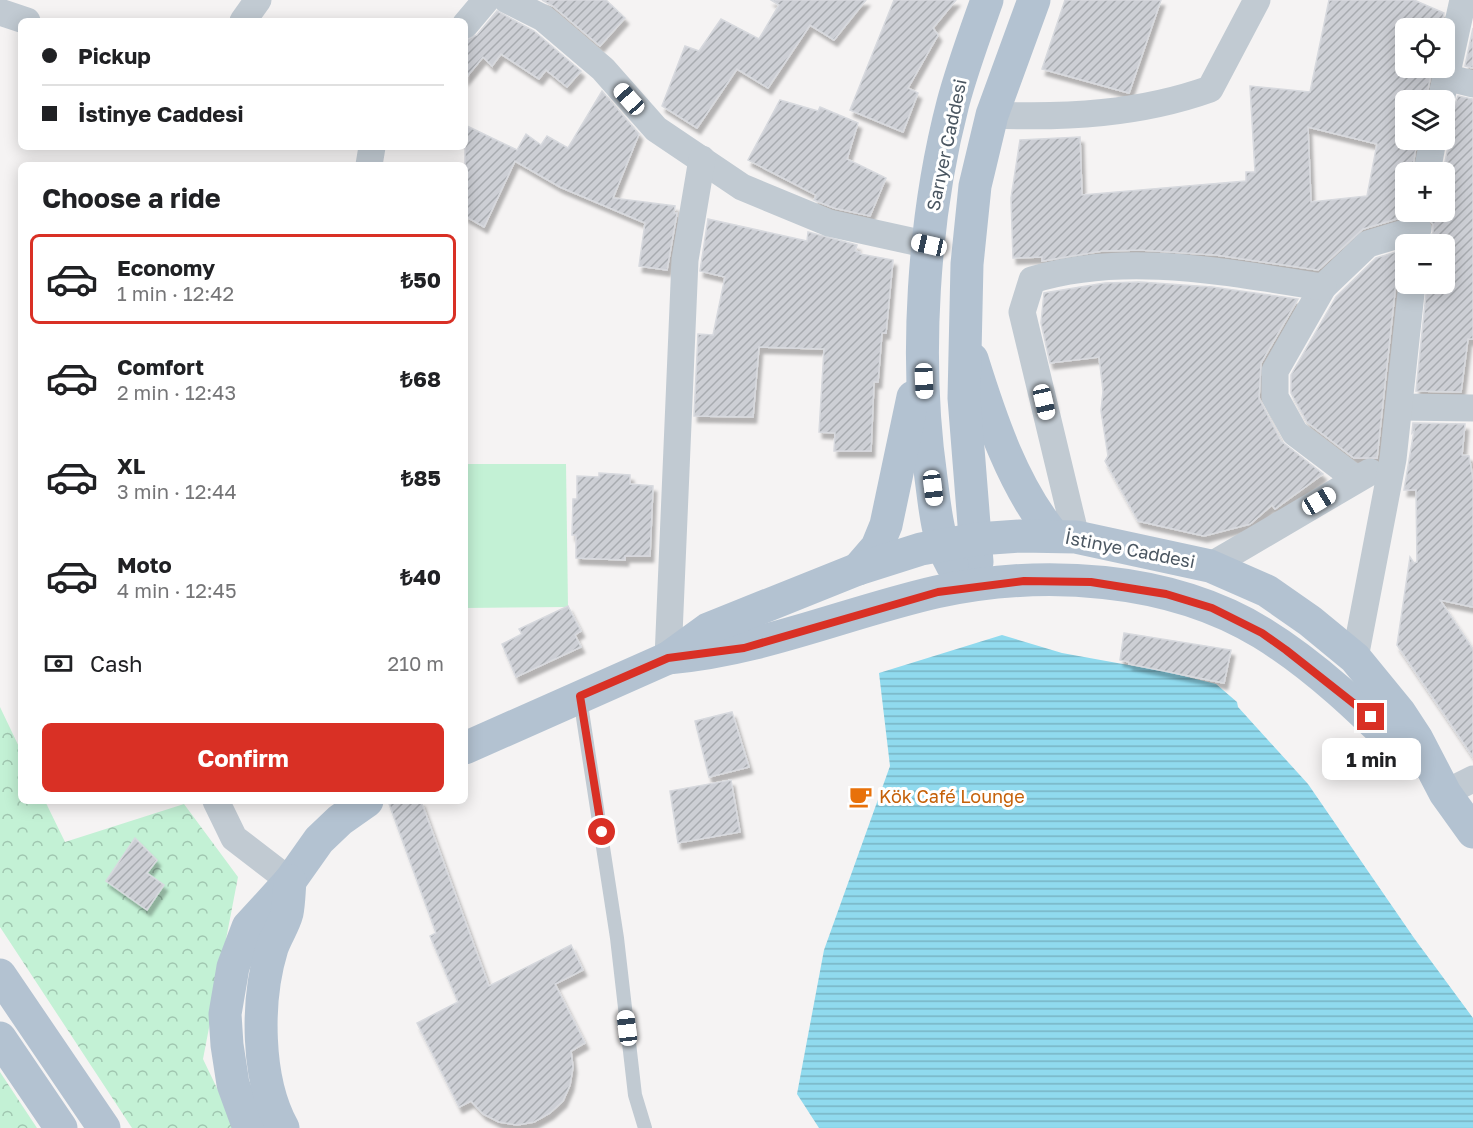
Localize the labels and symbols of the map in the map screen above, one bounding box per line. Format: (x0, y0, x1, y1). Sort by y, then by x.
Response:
street label: Sarıyer Caddesi (921, 77, 971, 213)
car (610, 80, 648, 118)
car (909, 232, 949, 258)
car (914, 363, 934, 399)
car (1031, 382, 1057, 422)
car (922, 469, 944, 507)
car (1299, 484, 1339, 518)
street label: İstinye Caddesi (1063, 526, 1197, 572)
route end (1357, 703, 1384, 730)
callout: 1 min (1322, 738, 1420, 780)
cafe icon: Kök Café Lounge (848, 784, 874, 810)
place label: Kök Café Lounge (879, 785, 1025, 807)
route start (588, 818, 615, 845)
car (616, 1009, 638, 1047)

